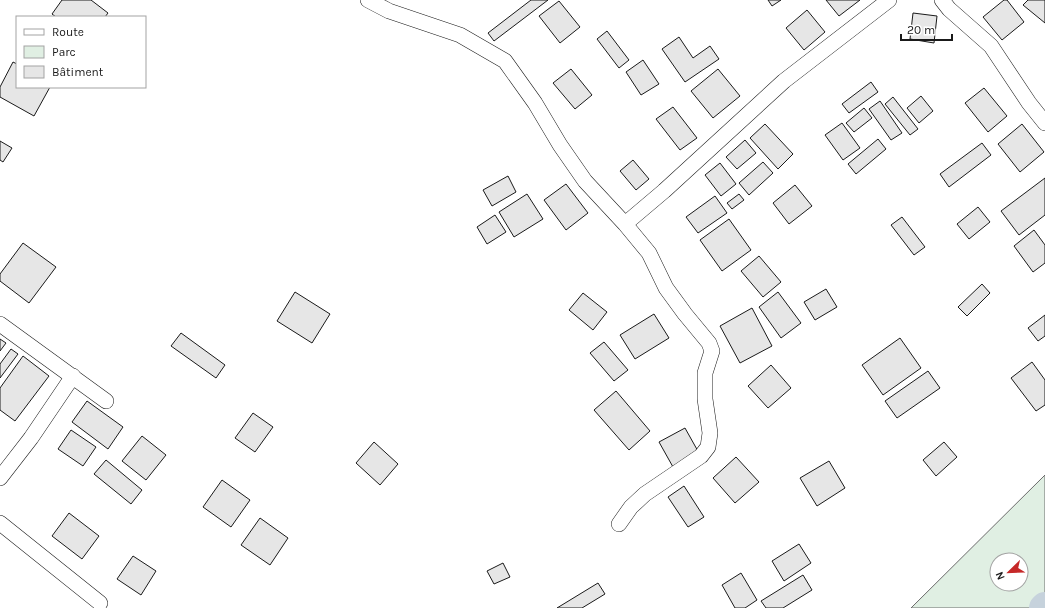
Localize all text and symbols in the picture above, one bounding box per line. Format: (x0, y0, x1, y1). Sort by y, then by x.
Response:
legend (16, 16, 146, 88)
scale bar (901, 16, 952, 42)
text: 20 m (907, 23, 935, 37)
text: Route (52, 25, 84, 39)
text: Parc (52, 45, 76, 59)
text: Bâtiment (52, 65, 104, 79)
north arrow (989, 552, 1029, 592)
text: N (993, 570, 1008, 582)

